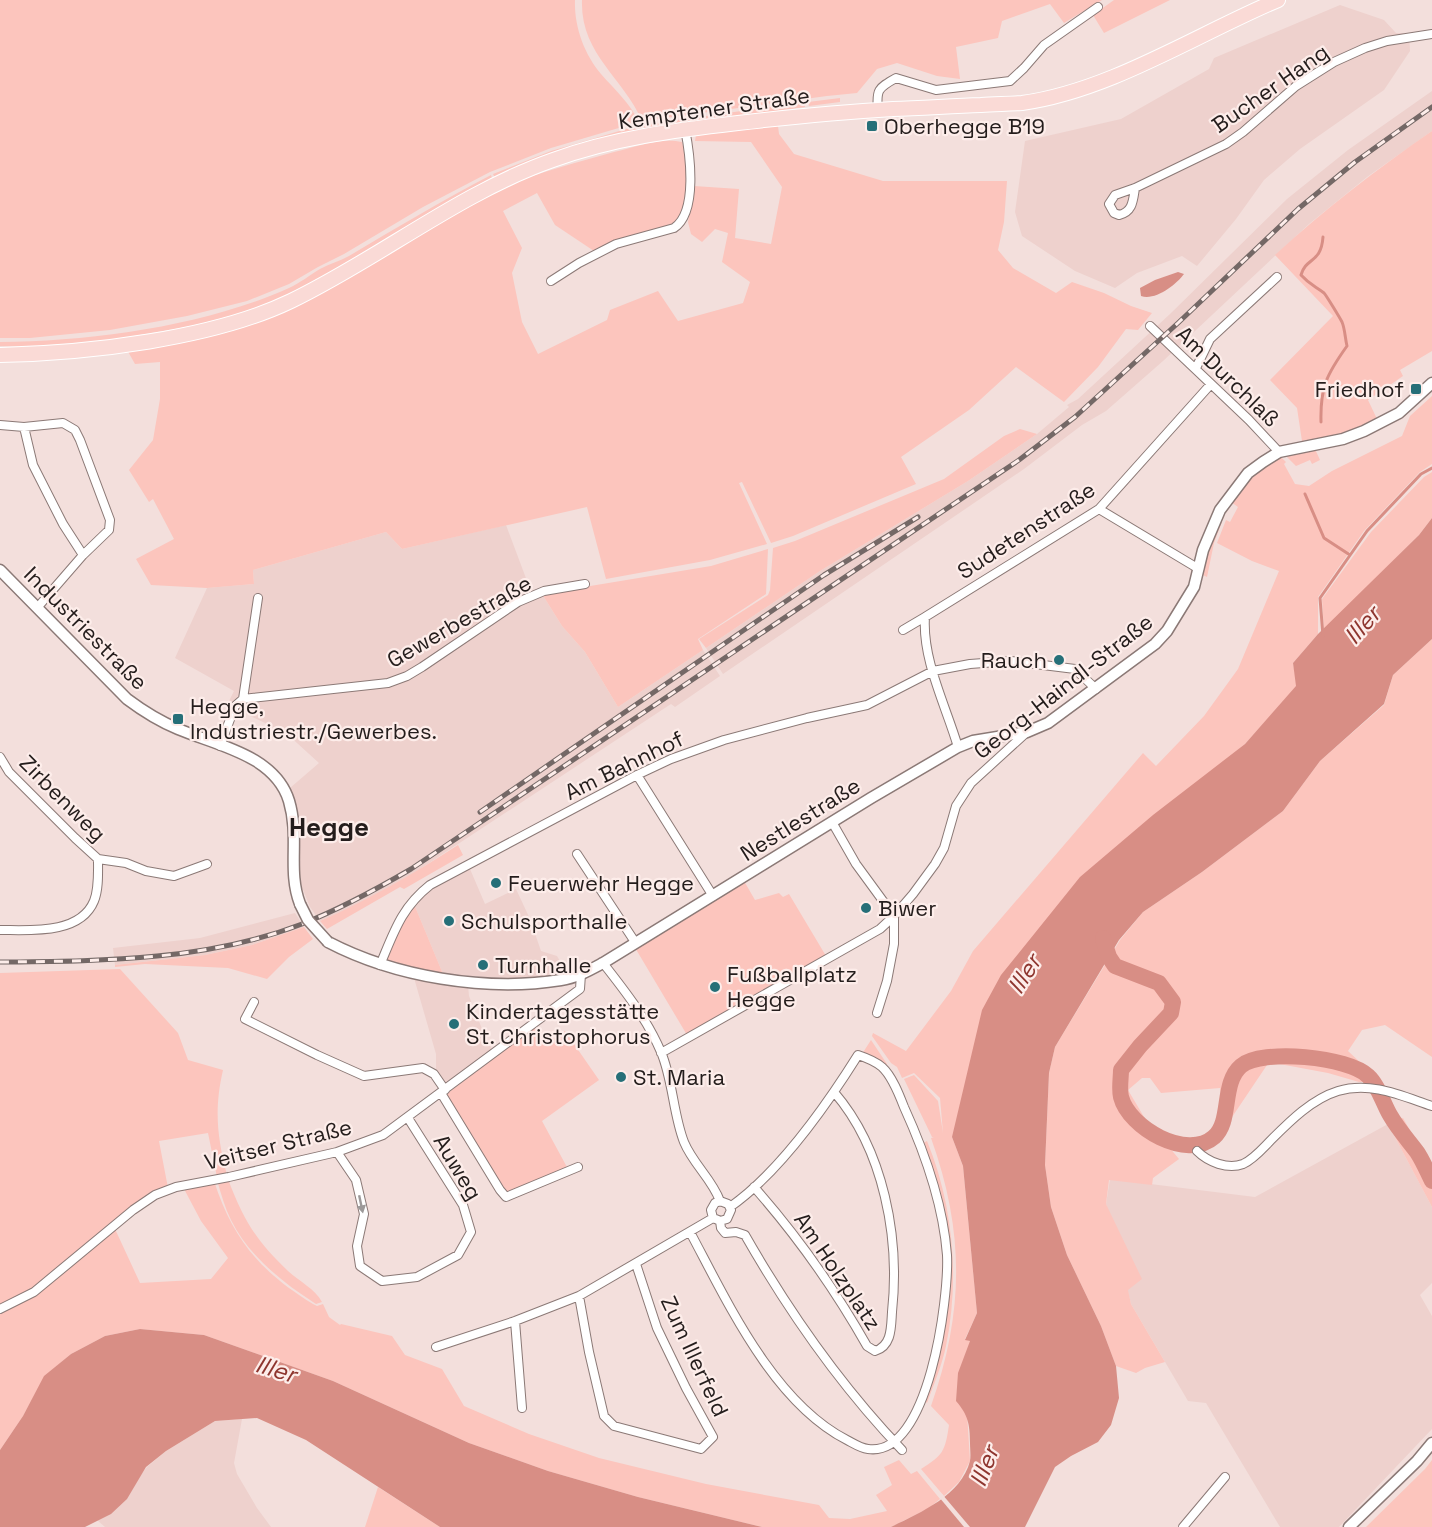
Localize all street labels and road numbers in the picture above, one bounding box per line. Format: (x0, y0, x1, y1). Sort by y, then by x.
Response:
street label: Bucher Hang (1206, 37, 1334, 139)
street label: Kemptener Straße (617, 81, 811, 135)
street label: Am Durchlaß (1170, 320, 1286, 432)
street label: Sudetenstraße (952, 475, 1100, 585)
street label: Industriestraße (18, 560, 154, 696)
street label: Gewerbestraße (382, 568, 536, 674)
street label: Georg-Haindl-Straße (968, 607, 1158, 765)
street label: Am Bahnhof (560, 724, 688, 806)
street label: Zirbenweg (14, 749, 112, 847)
street label: Nestlestraße (735, 771, 865, 867)
street label: Veitser Straße (201, 1112, 355, 1176)
street label: Auweg (427, 1129, 489, 1205)
street label: Am Holzplatz (788, 1207, 888, 1335)
street label: Zum Illerfeld (655, 1291, 735, 1421)

